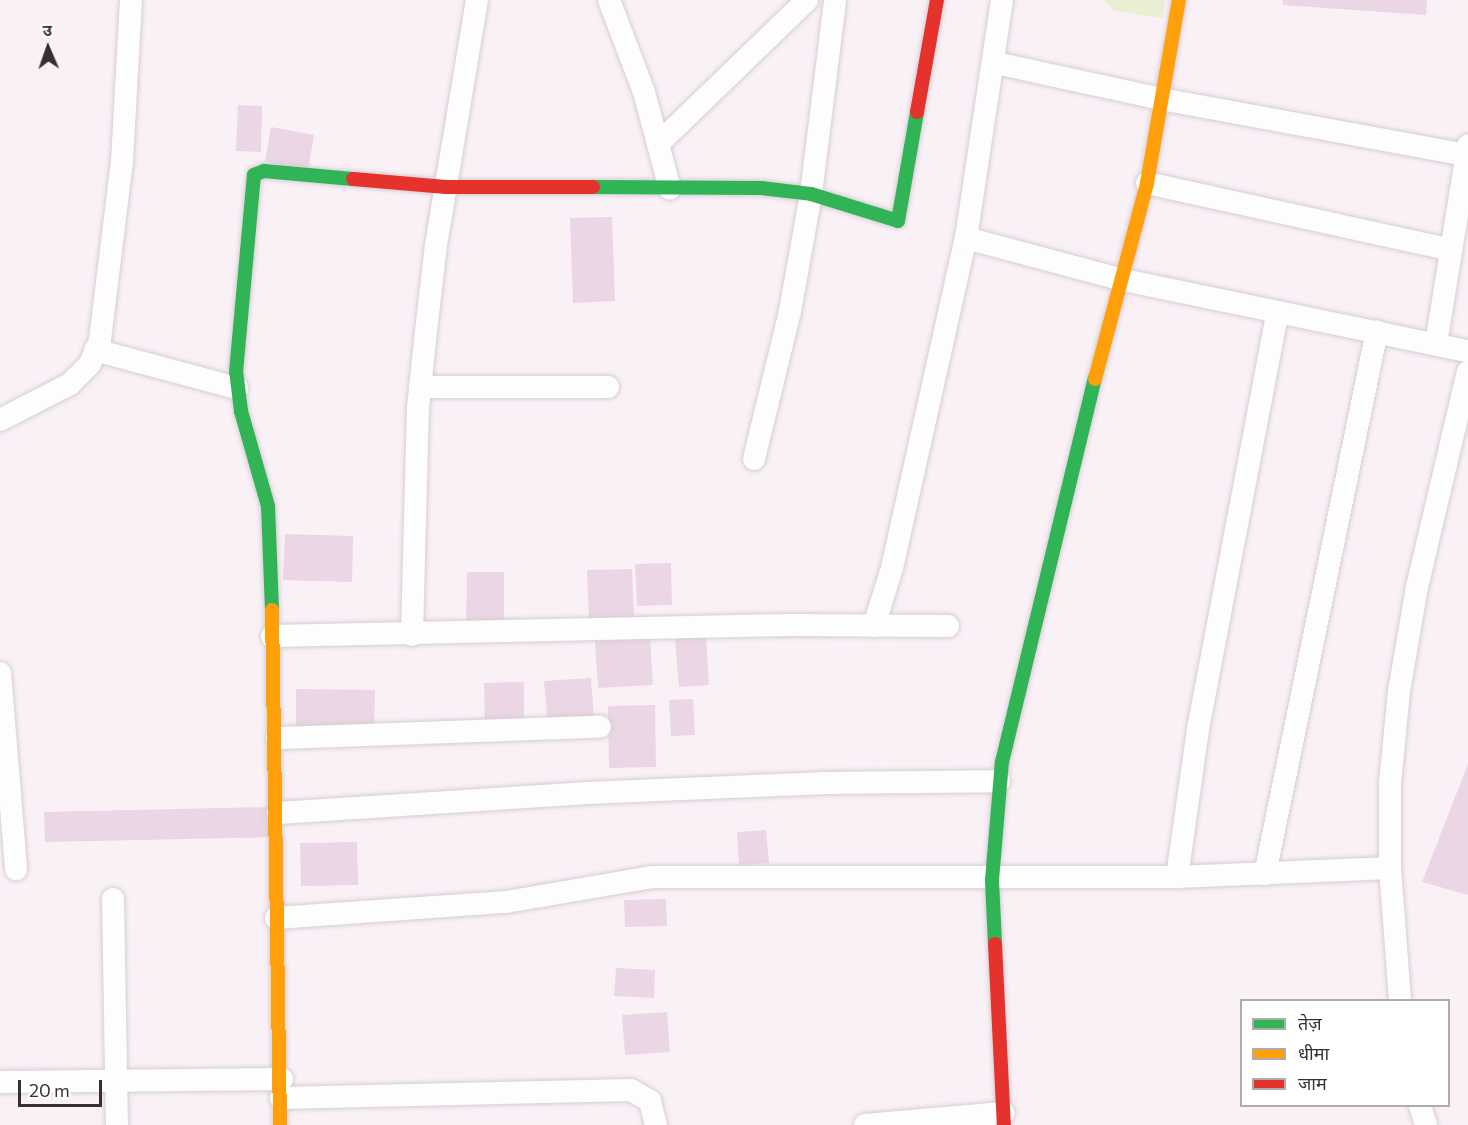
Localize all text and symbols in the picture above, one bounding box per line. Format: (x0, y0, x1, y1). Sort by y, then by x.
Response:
north arrow (18, 18, 78, 78)
text: उ (42, 20, 52, 39)
legend (1240, 999, 1450, 1107)
text: तेज़ (1298, 1012, 1322, 1034)
text: धीमा (1298, 1042, 1329, 1064)
scale bar (21, 1068, 105, 1106)
text: जाम (1298, 1072, 1327, 1094)
text: 20 m (29, 1079, 70, 1101)

